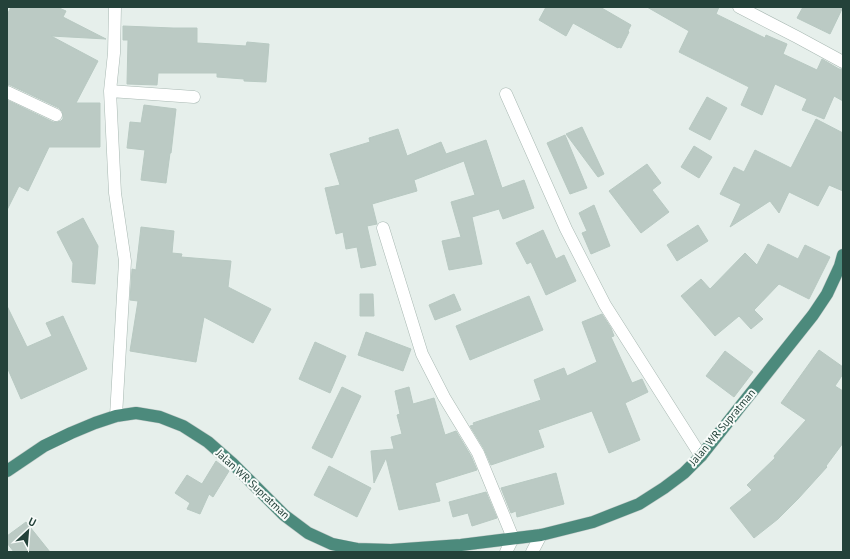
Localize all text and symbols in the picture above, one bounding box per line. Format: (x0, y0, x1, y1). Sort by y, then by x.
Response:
street label: Jalan WR Supratman (685, 386, 758, 469)
street label: Jalan WR Supratman (212, 446, 293, 522)
north arrow (8, 511, 48, 551)
text: U (26, 514, 39, 530)

